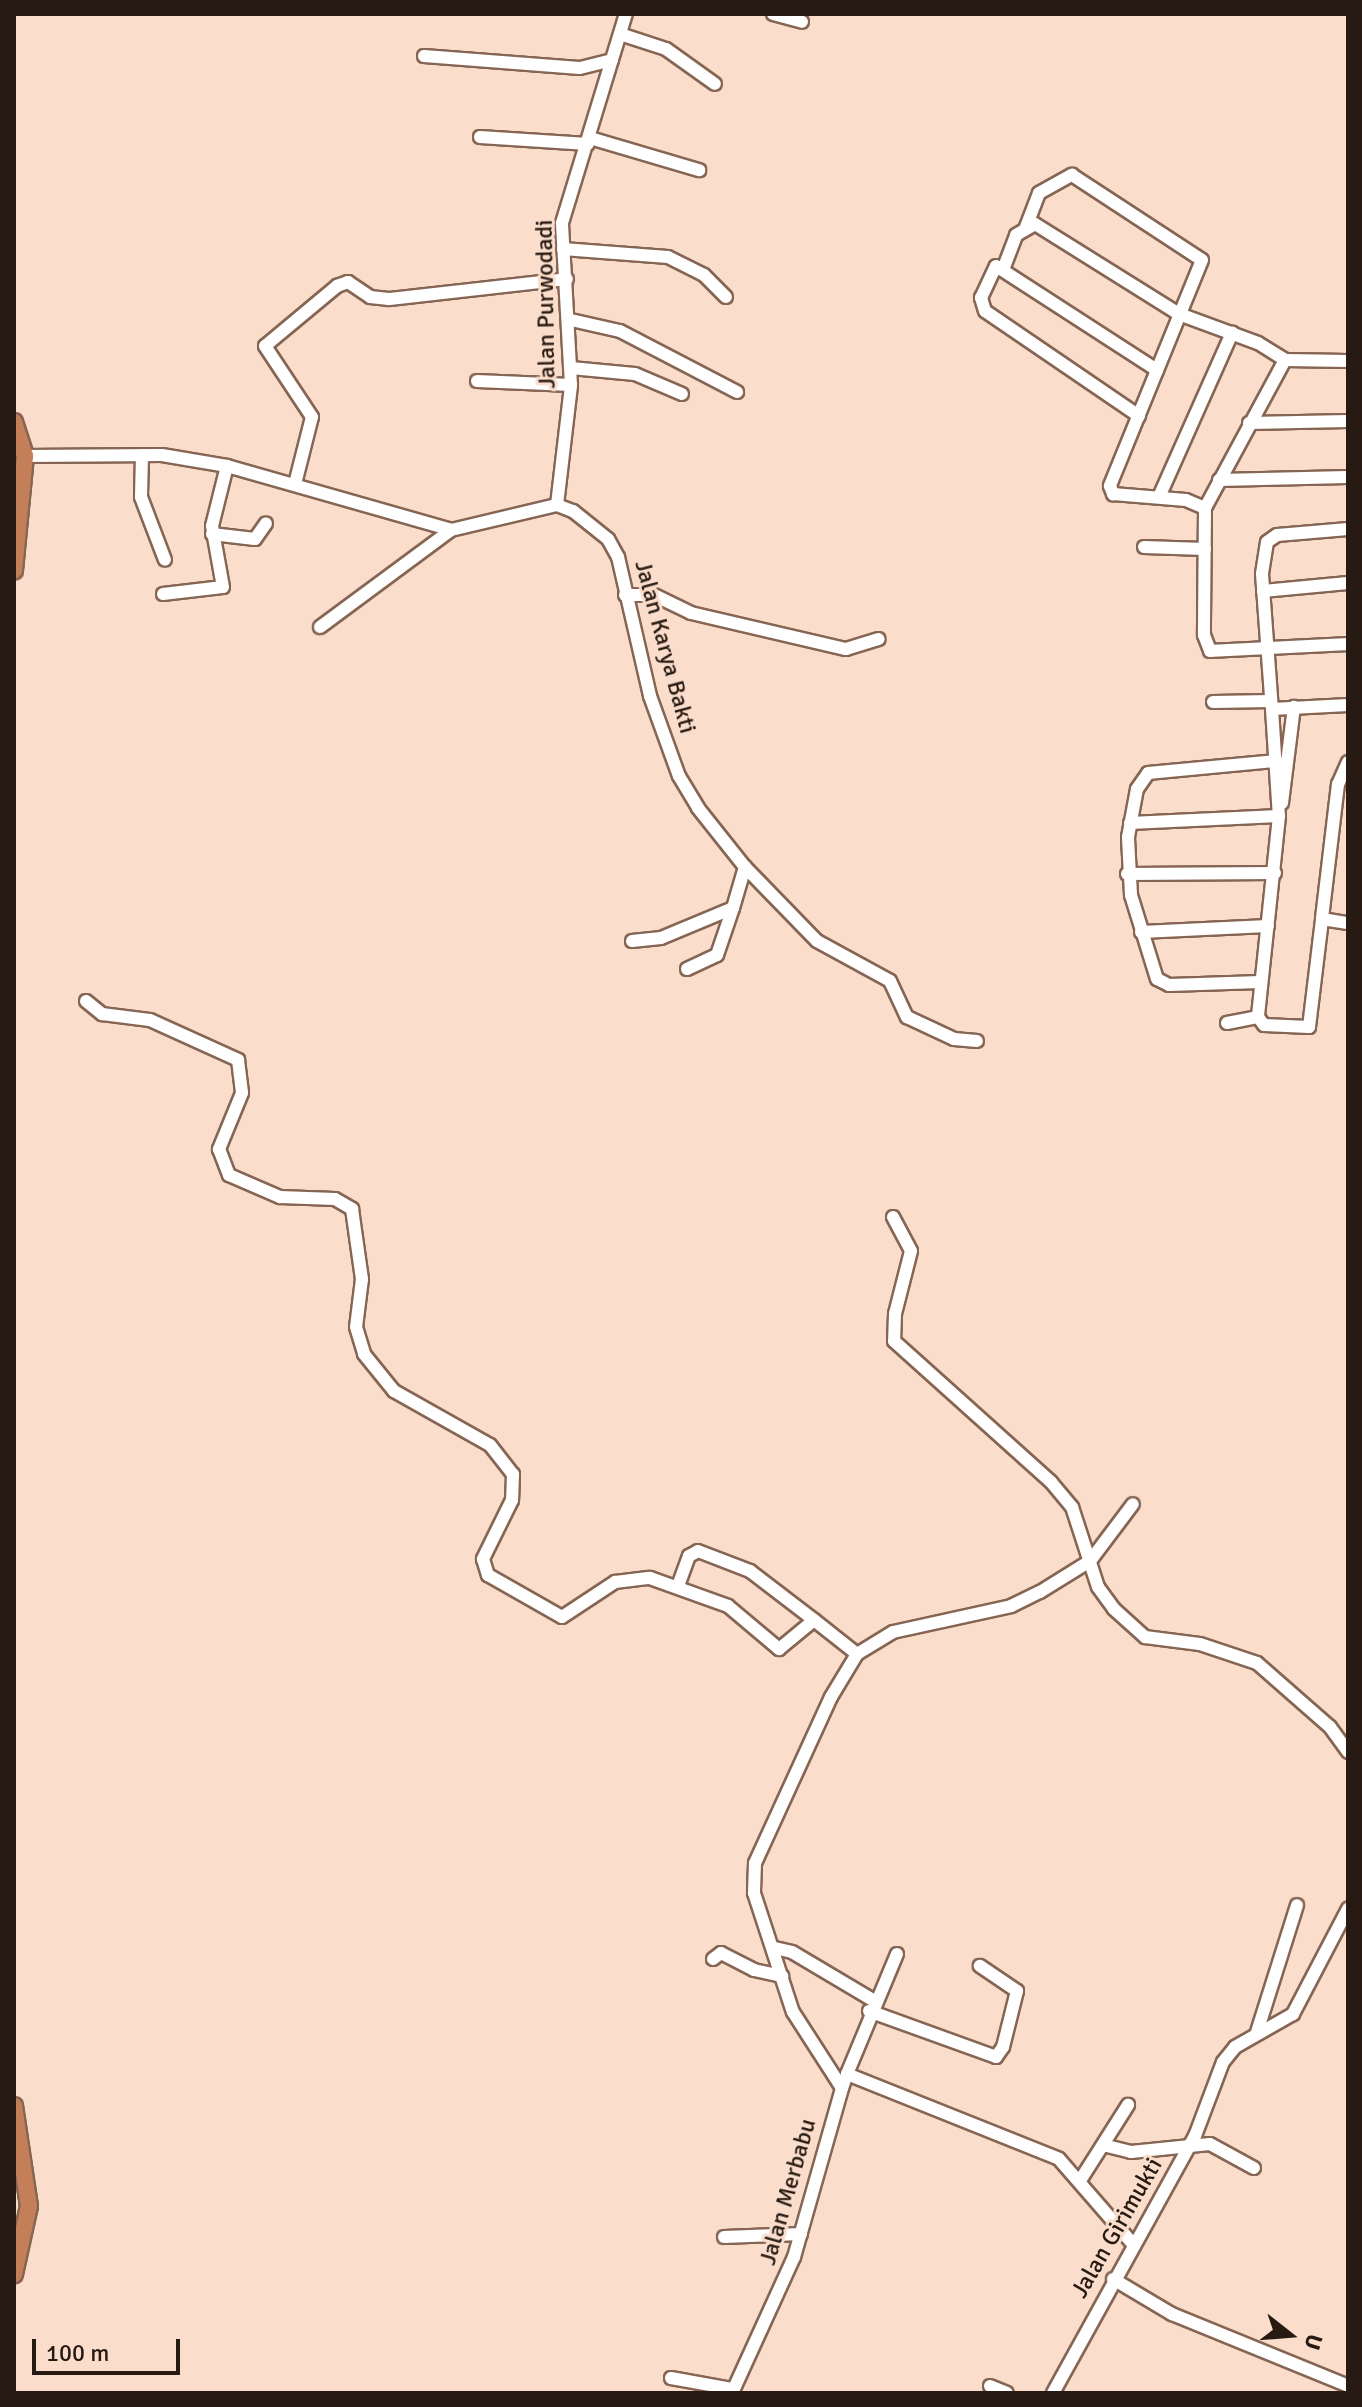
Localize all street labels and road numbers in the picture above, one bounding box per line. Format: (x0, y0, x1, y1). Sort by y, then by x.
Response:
street label: Jalan Purwodadi (530, 219, 562, 389)
street label: Jalan Karya Bakti (628, 557, 702, 737)
street label: Jalan Merbabu (753, 2116, 823, 2268)
street label: Jalan Girimukti (1065, 2153, 1169, 2303)

